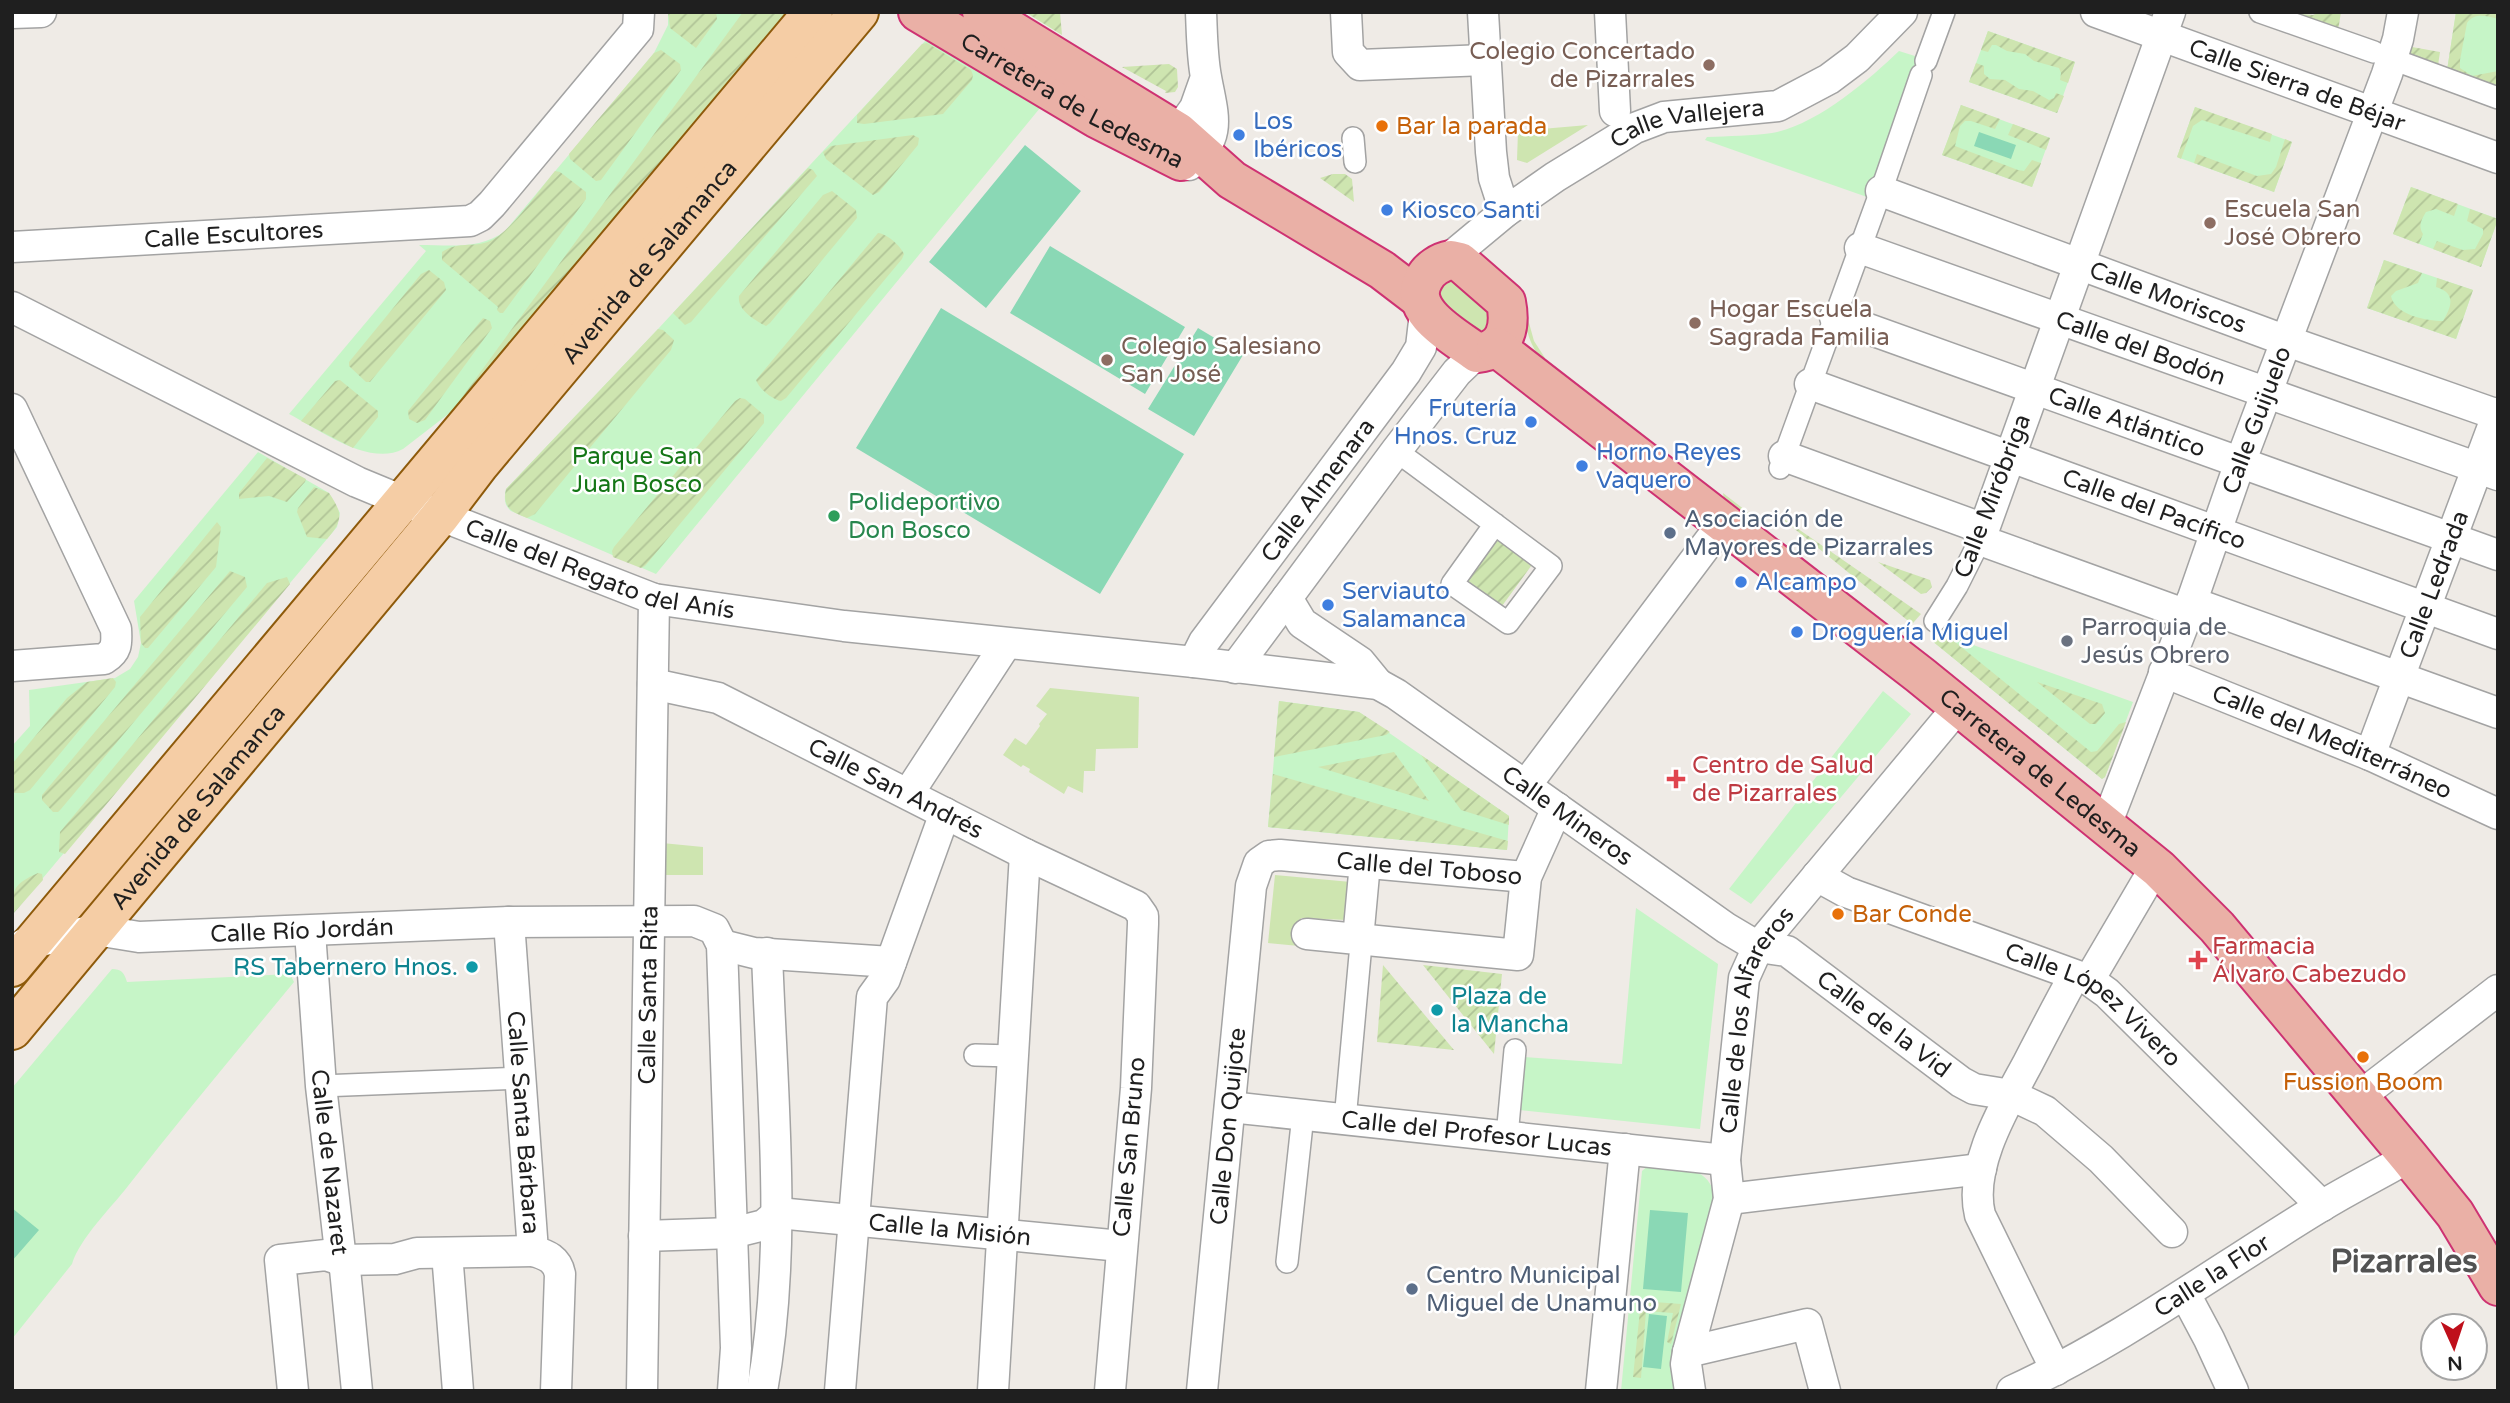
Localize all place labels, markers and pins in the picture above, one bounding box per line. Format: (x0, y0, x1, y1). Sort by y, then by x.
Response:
place label: Colegio Concertado de Pizarrales (1469, 37, 1695, 94)
marker: Colegio Concertado de Pizarrales (1701, 57, 1717, 73)
place label: Los Ibéricos (1253, 107, 1342, 164)
place label: Bar la parada (1396, 112, 1547, 141)
marker: Bar la parada (1374, 118, 1390, 134)
marker: Los Ibéricos (1231, 127, 1247, 143)
place label: Escuela San José Obrero (2224, 195, 2361, 252)
place label: Kiosco Santi (1401, 196, 1540, 225)
marker: Kiosco Santi (1379, 202, 1395, 218)
marker: Escuela San José Obrero (2202, 215, 2218, 231)
place label: Hogar Escuela Sagrada Familia (1709, 295, 1890, 352)
marker: Hogar Escuela Sagrada Familia (1687, 315, 1703, 331)
place label: Colegio Salesiano San José (1121, 332, 1321, 389)
marker: Colegio Salesiano San José (1099, 352, 1115, 368)
place label: Frutería Hnos. Cruz (1394, 394, 1517, 451)
marker: Frutería Hnos. Cruz (1523, 414, 1539, 430)
place label: Horno Reyes Vaquero (1596, 438, 1741, 495)
marker: Horno Reyes Vaquero (1574, 458, 1590, 474)
place label: Polideportivo Don Bosco (848, 488, 1000, 545)
place label: Asociación de Mayores de Pizarrales (1684, 505, 1933, 562)
marker: Polideportivo Don Bosco (826, 508, 842, 524)
marker: Asociación de Mayores de Pizarrales (1662, 525, 1678, 541)
place label: Alcampo (1755, 568, 1857, 597)
marker: Alcampo (1733, 574, 1749, 590)
place label: Serviauto Salamanca (1342, 577, 1466, 634)
marker: Serviauto Salamanca (1320, 597, 1336, 613)
place label: Parroquia de Jesús Obrero (2081, 613, 2230, 670)
place label: Droguería Miguel (1811, 618, 2009, 647)
marker: Droguería Miguel (1789, 624, 1805, 640)
marker: Parroquia de Jesús Obrero (2059, 633, 2075, 649)
place label: Centro de Salud de Pizarrales (1692, 751, 1874, 808)
marker: Centro de Salud de Pizarrales (1666, 769, 1686, 789)
place label: Bar Conde (1852, 900, 1972, 929)
marker: Bar Conde (1830, 906, 1846, 922)
place label: Farmacia Álvaro Cabezudo (2212, 932, 2407, 989)
marker: Farmacia Álvaro Cabezudo (2190, 952, 2206, 968)
place label: RS Tabernero Hnos. (233, 953, 458, 982)
marker: RS Tabernero Hnos. (464, 959, 480, 975)
place label: Plaza de la Mancha (1451, 982, 1569, 1039)
marker: Plaza de la Mancha (1429, 1002, 1445, 1018)
marker: Fussion Boom (2355, 1049, 2371, 1065)
place label: Fussion Boom (2283, 1068, 2443, 1097)
place label: Centro Municipal Miguel de Unamuno (1426, 1261, 1657, 1318)
marker: Centro Municipal Miguel de Unamuno (1404, 1281, 1420, 1297)

